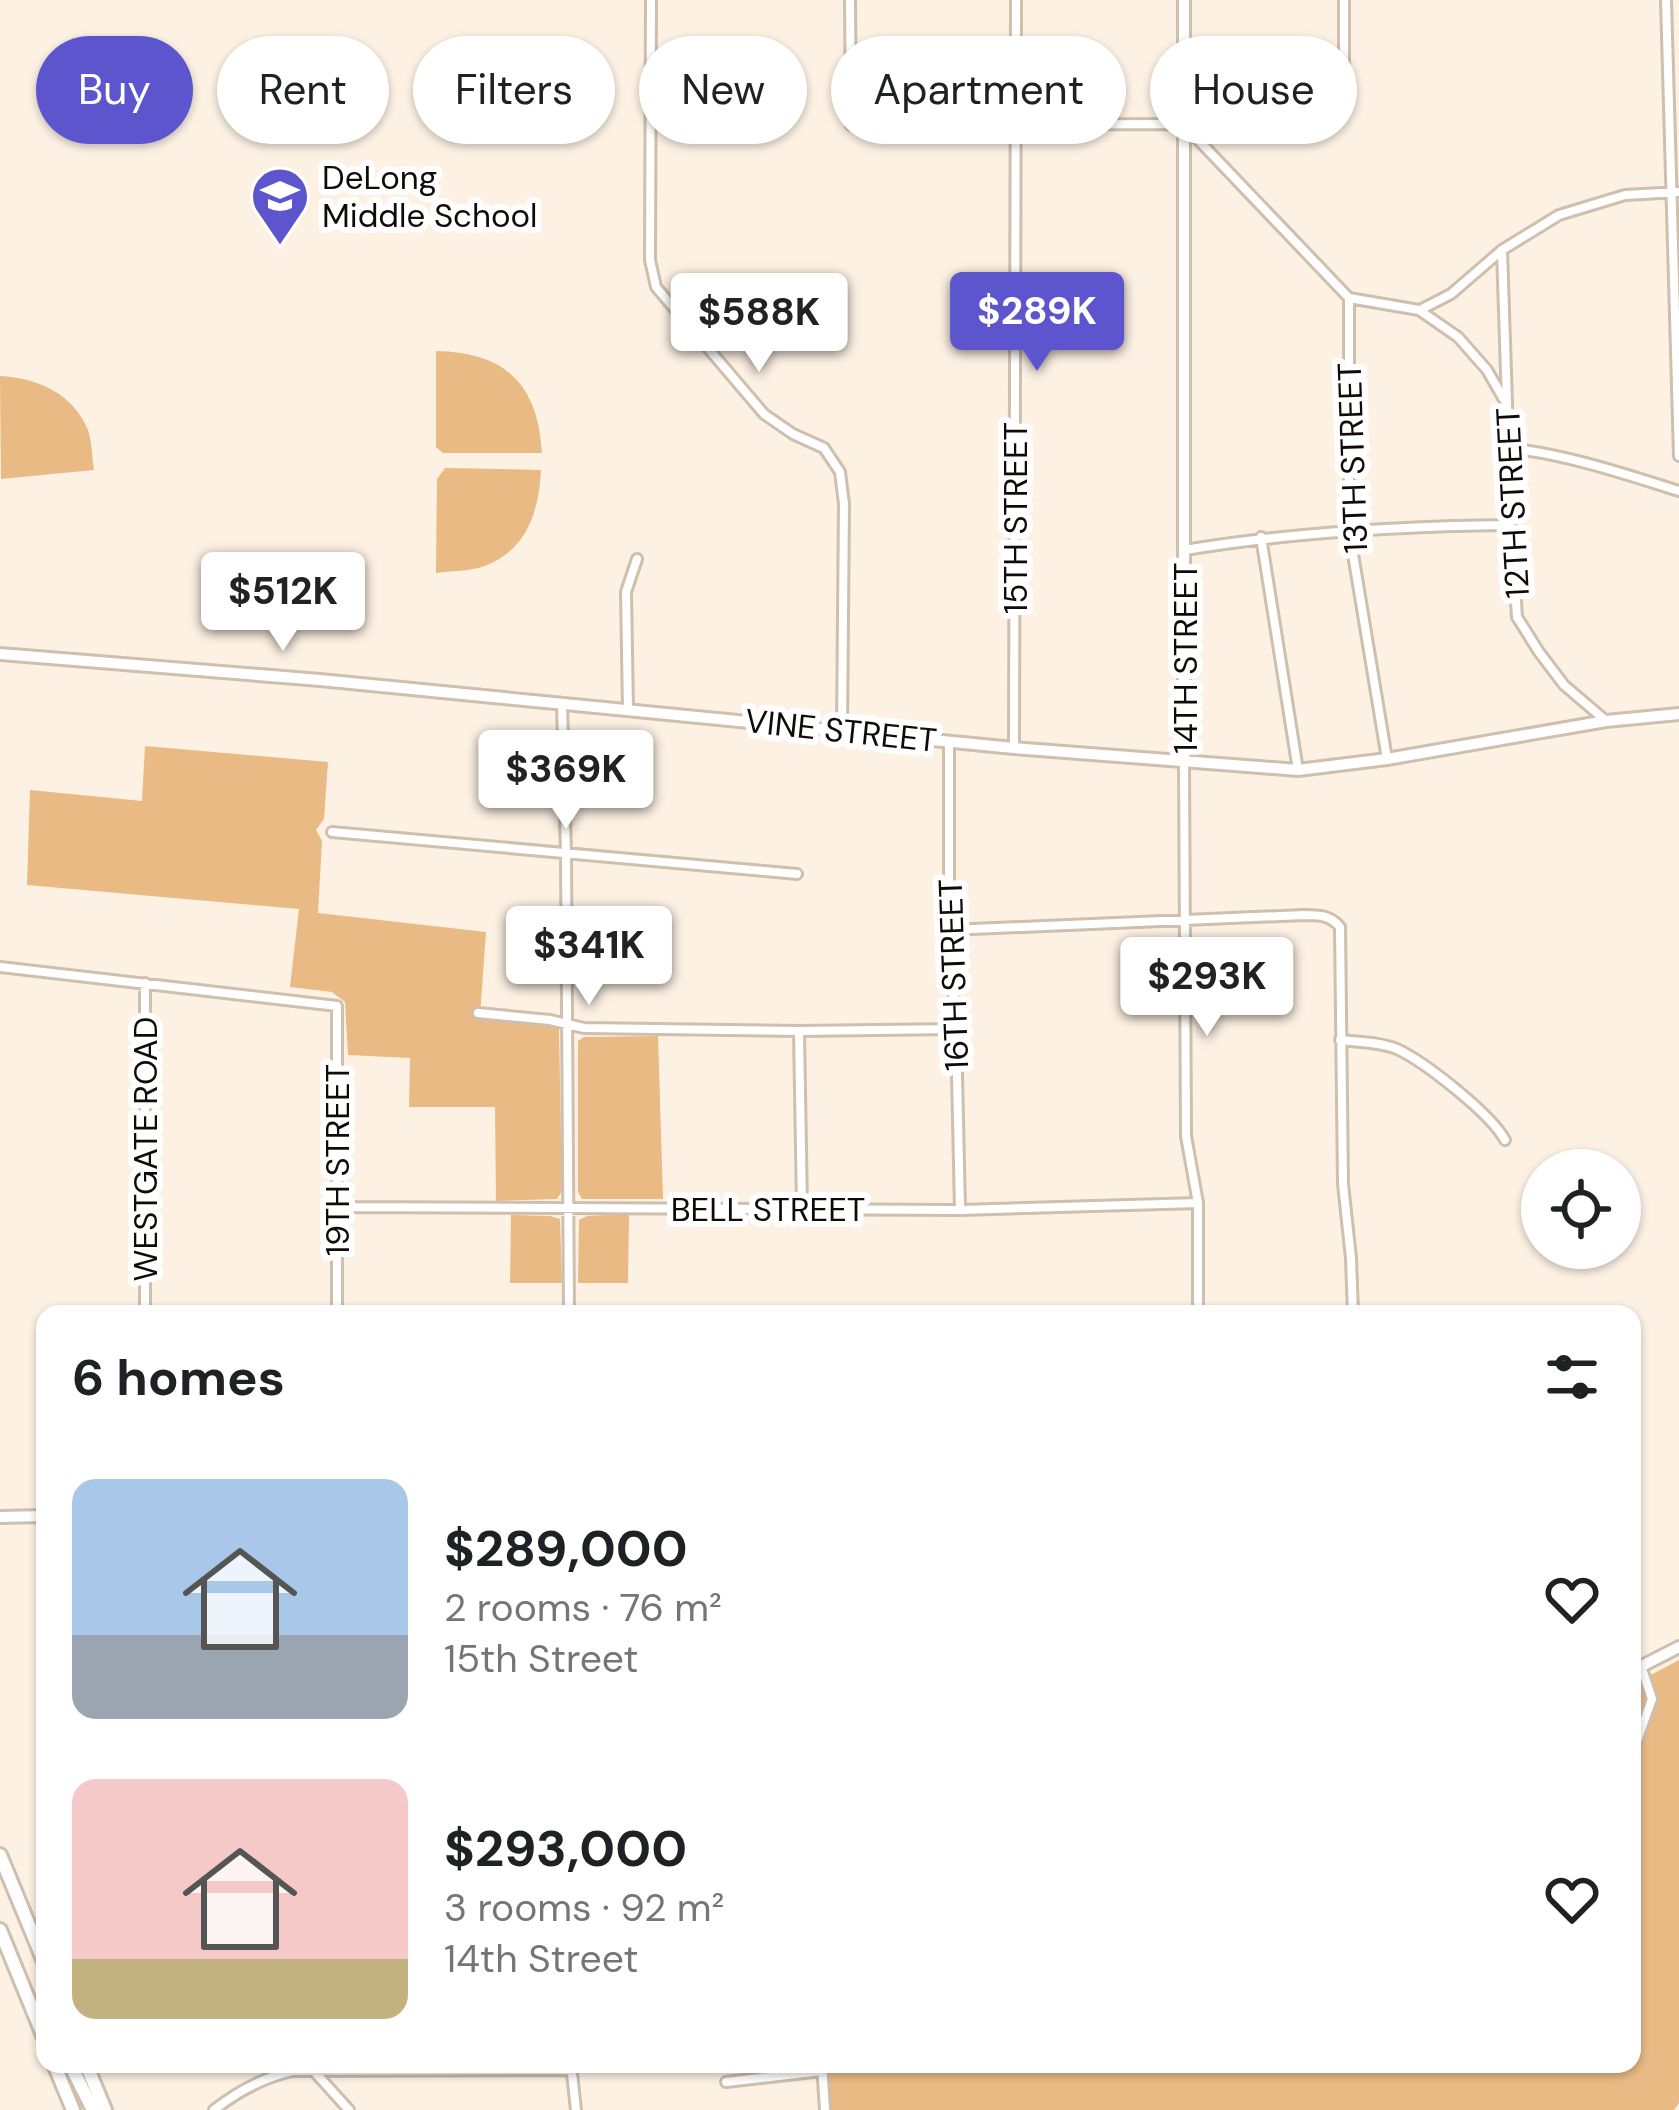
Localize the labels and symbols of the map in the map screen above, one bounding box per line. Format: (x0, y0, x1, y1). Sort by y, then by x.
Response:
place label: DeLong Middle School (322, 156, 537, 237)
school or university icon: DeLong Middle School (249, 165, 311, 247)
pin: $289K (953, 272, 1121, 374)
pin: $588K (675, 273, 843, 375)
street label: 13TH STREET (1328, 362, 1377, 554)
street label: 12TH STREET (1486, 407, 1539, 599)
street label: 15TH STREET (994, 422, 1037, 614)
pin: $512K (199, 552, 367, 654)
street label: 14TH STREET (1164, 562, 1207, 754)
street label: VINE STREET (743, 699, 939, 762)
pin: $369K (482, 730, 650, 832)
street label: 16TH STREET (929, 878, 978, 1072)
pin: $341K (505, 906, 673, 1008)
pin: $293K (1123, 937, 1291, 1039)
street label: WESTGATE ROAD (124, 1017, 167, 1281)
street label: 19TH STREET (316, 1064, 359, 1256)
street label: BELL STREET (671, 1188, 865, 1231)

